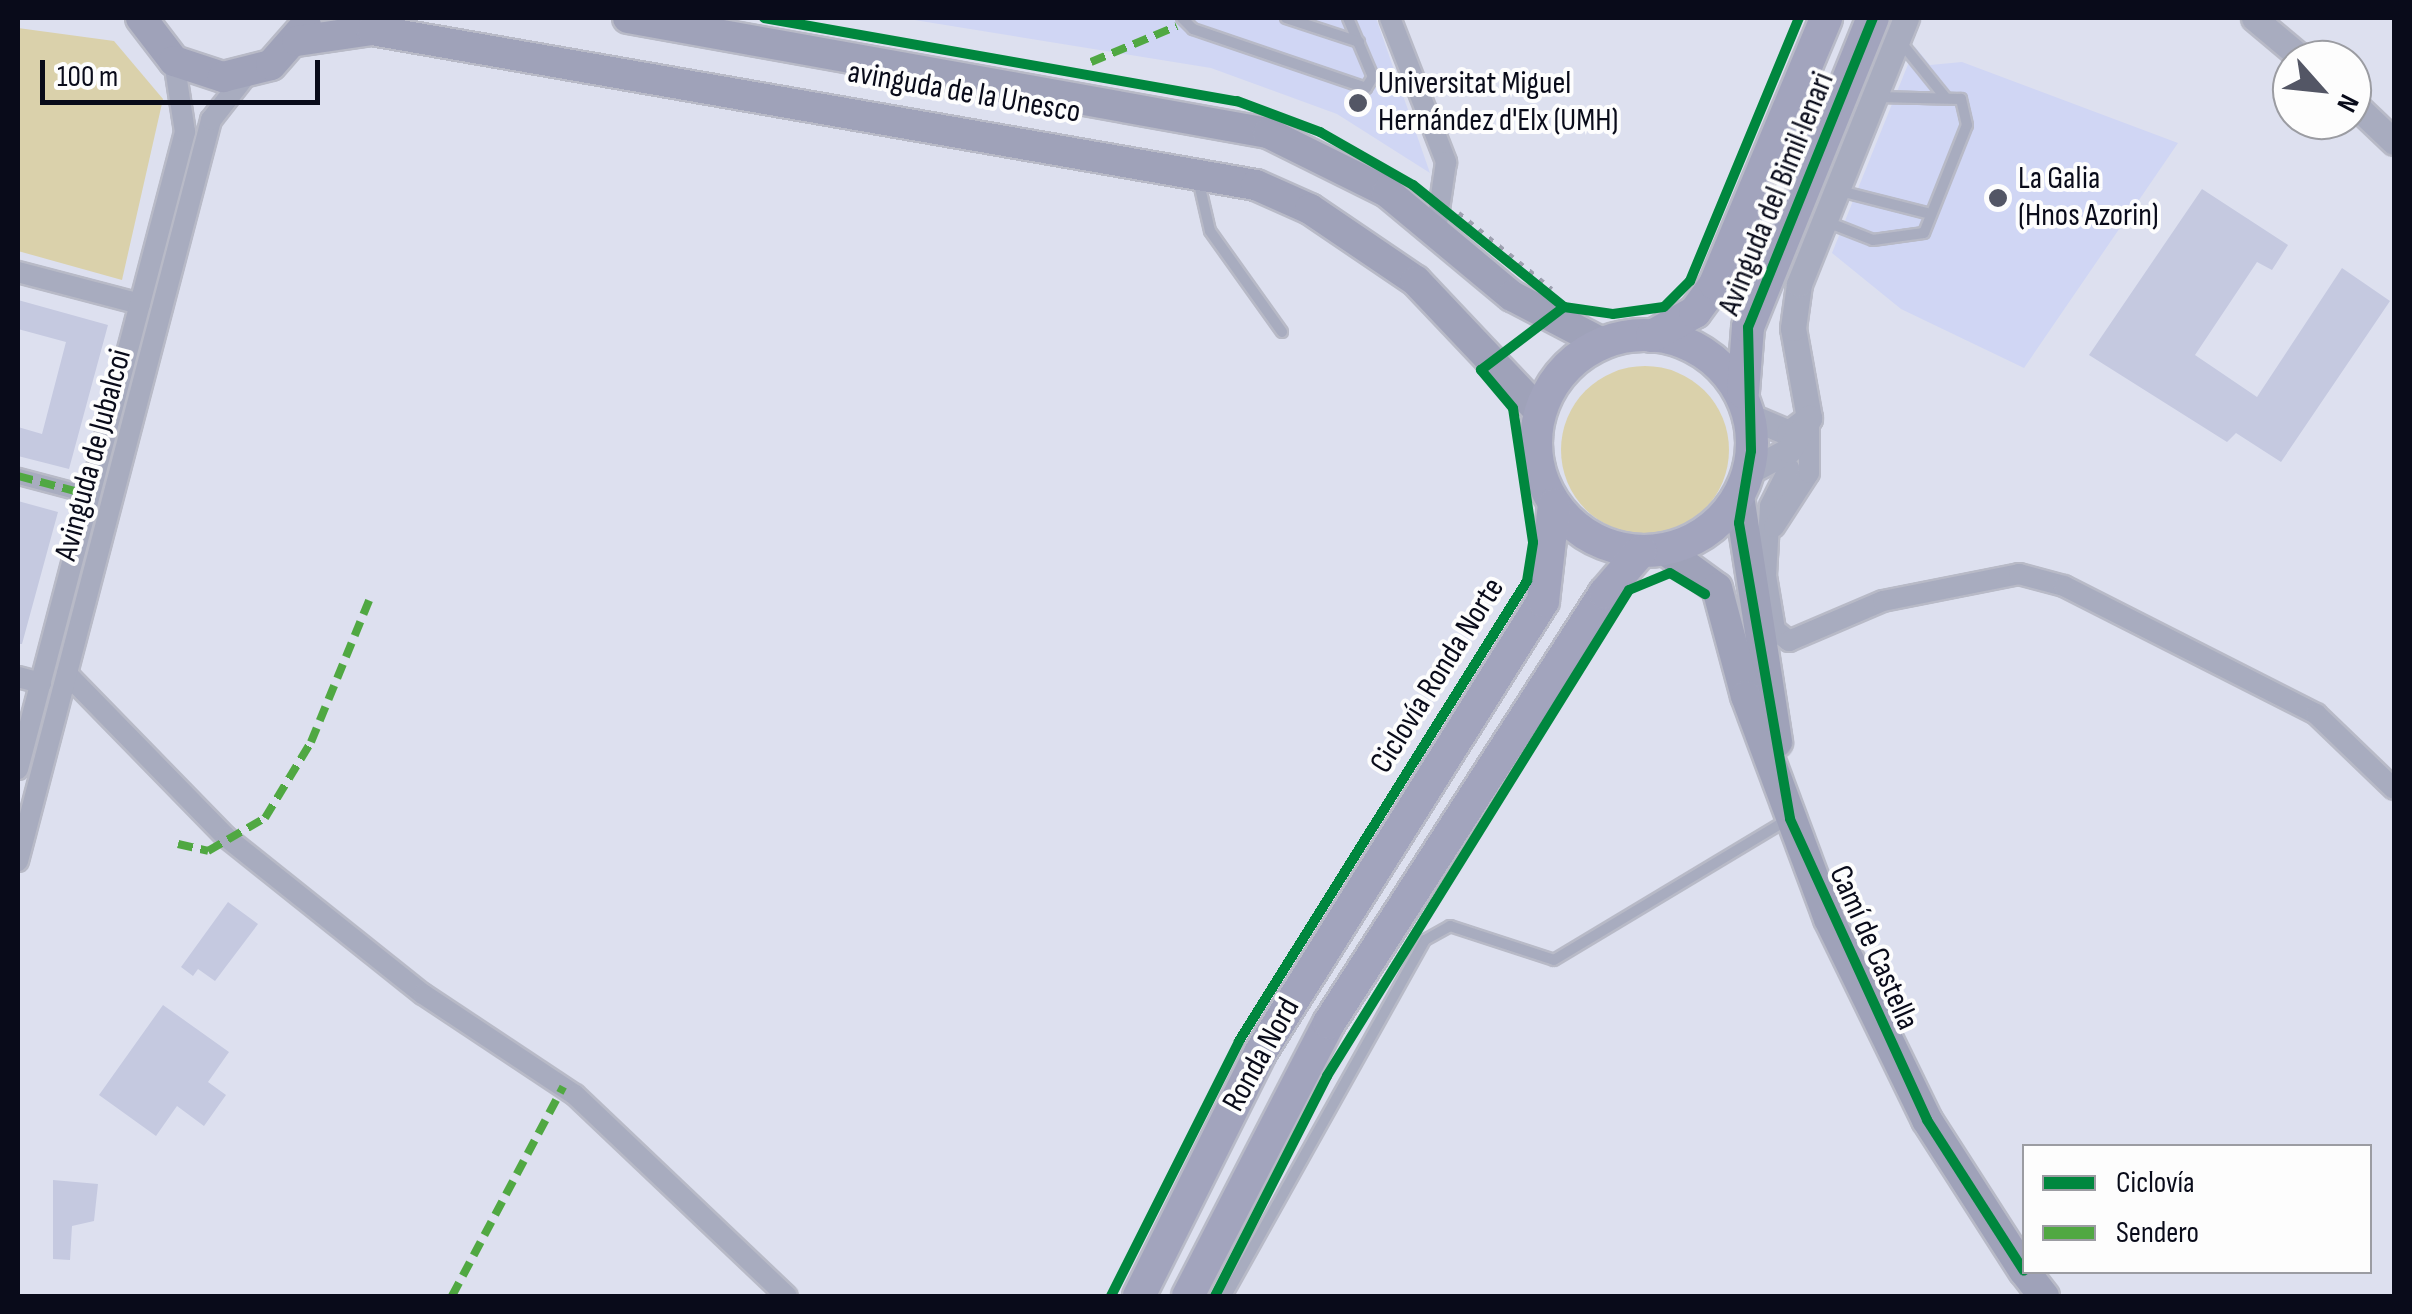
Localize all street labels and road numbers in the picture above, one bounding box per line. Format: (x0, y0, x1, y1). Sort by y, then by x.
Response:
street label: avinguda de la Unesco (845, 54, 1083, 132)
street label: Avinguda del Bimil·lenari (1711, 67, 1843, 321)
street label: Avinguda de Jubalcoi (47, 345, 141, 565)
street label: Ciclovía Ronda Norte (1363, 571, 1513, 781)
street label: Camí de Castella (1820, 860, 1926, 1036)
street label: Ronda Nord (1215, 992, 1309, 1118)

